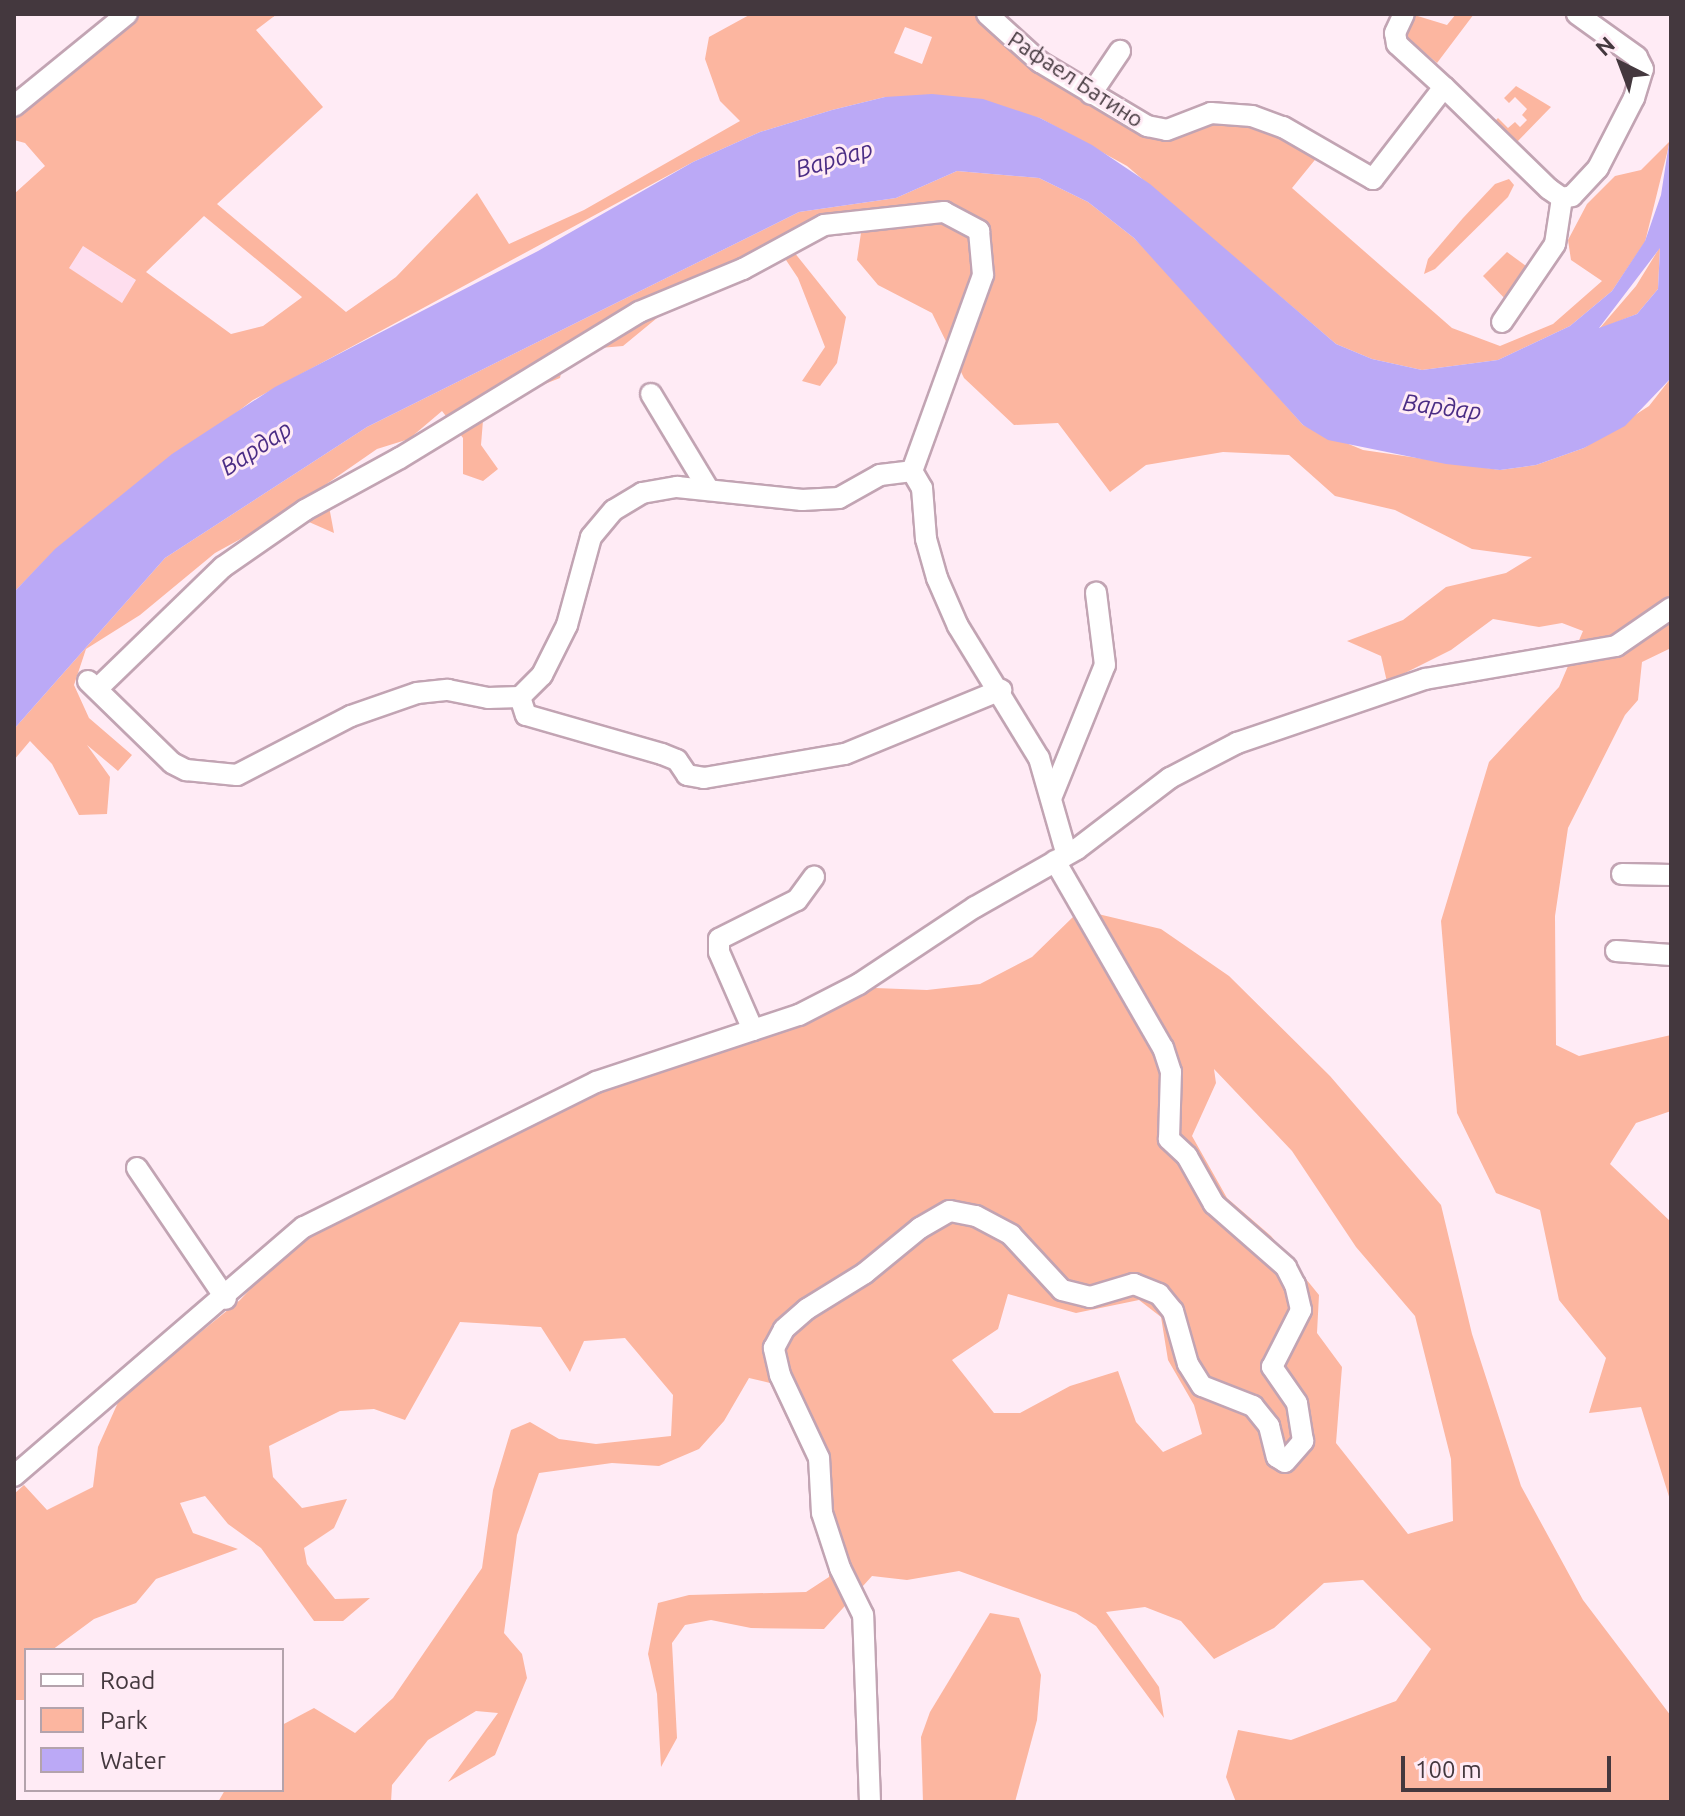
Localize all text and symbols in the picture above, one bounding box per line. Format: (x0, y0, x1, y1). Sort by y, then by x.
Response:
north arrow (1581, 24, 1661, 104)
street label: Рафаел Батино (1004, 26, 1148, 132)
text: N (1590, 31, 1619, 61)
water label: Вардар (792, 134, 876, 184)
water label: Вардар (1401, 388, 1483, 426)
water label: Вардар (215, 414, 297, 482)
legend (24, 1648, 284, 1792)
text: Road (100, 1667, 155, 1694)
text: Park (100, 1707, 148, 1734)
scale bar (1405, 1740, 1615, 1790)
text: Water (100, 1747, 166, 1774)
text: 100 m (1415, 1756, 1482, 1783)

